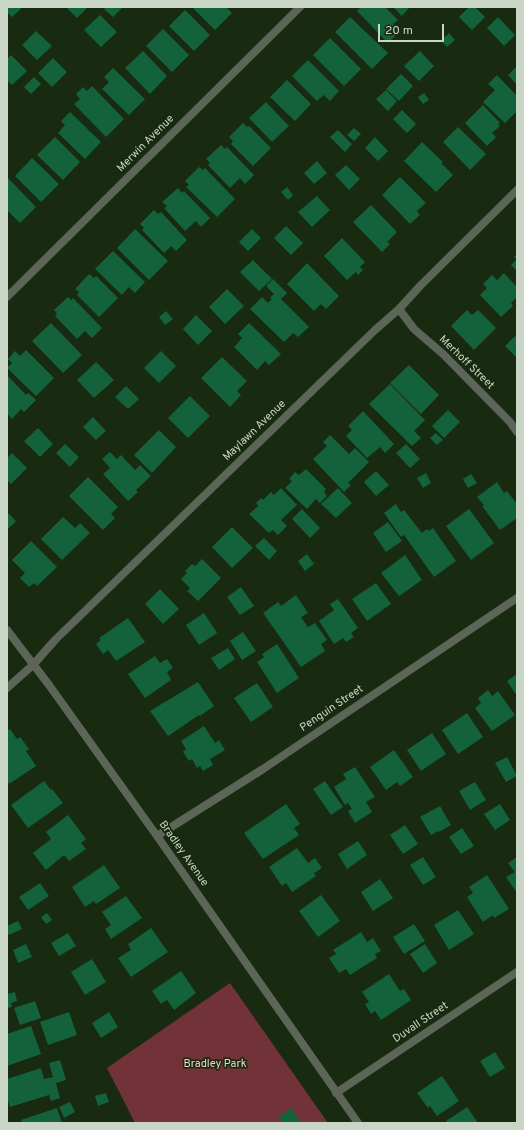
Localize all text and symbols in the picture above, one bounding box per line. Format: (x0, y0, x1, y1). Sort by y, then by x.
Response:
scale bar (380, 16, 446, 42)
text: 20 m (385, 23, 413, 39)
street label: Merwin Avenue (115, 113, 177, 175)
street label: Merhoff Street (436, 333, 496, 393)
street label: Maylawn Avenue (221, 398, 289, 464)
street label: Penguin Street (298, 683, 366, 735)
street label: Bradley Avenue (155, 819, 211, 889)
street label: Duvall Street (391, 1000, 451, 1046)
park label: Bradley Park (183, 1058, 247, 1072)

